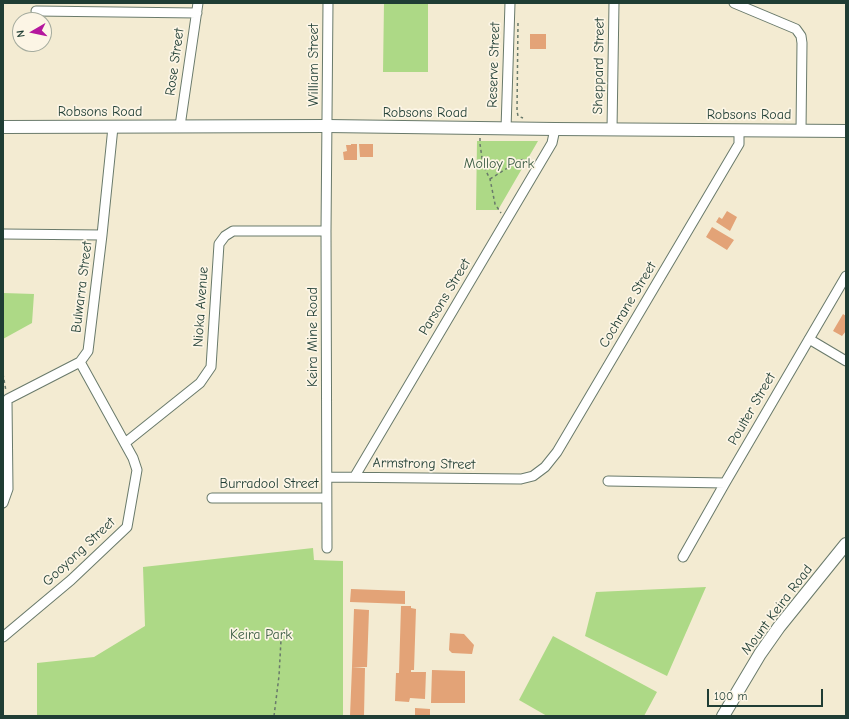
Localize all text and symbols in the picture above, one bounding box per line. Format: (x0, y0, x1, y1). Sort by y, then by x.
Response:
north arrow (12, 12, 52, 52)
street label: Sheppard Street (590, 18, 608, 114)
street label: Reserve Street (484, 22, 504, 108)
street label: William Street (306, 23, 322, 107)
street label: Rose Street (162, 27, 188, 97)
text: N (14, 29, 28, 38)
street label: Robsons Road (58, 104, 142, 120)
street label: Robsons Road (383, 105, 467, 121)
street label: Robsons Road (707, 107, 791, 123)
park label: Molloy Park (464, 156, 534, 172)
street label: Bulwarra Street (68, 240, 96, 334)
street label: Parsons Street (416, 256, 474, 338)
street label: Cochrane Street (596, 259, 660, 351)
street label: Nioka Avenue (190, 266, 212, 348)
street label: Keira Mine Road (305, 287, 321, 387)
street label: Poulter Street (725, 370, 779, 448)
street label: Armstrong Street (373, 455, 475, 473)
street label: Burradool Street (220, 476, 318, 492)
street label: Gooyong Street (39, 514, 119, 590)
street label: Mount Keira Road (738, 562, 816, 658)
park label: Keira Park (230, 627, 292, 643)
scale bar (709, 681, 825, 707)
text: 100 m (714, 689, 747, 703)

